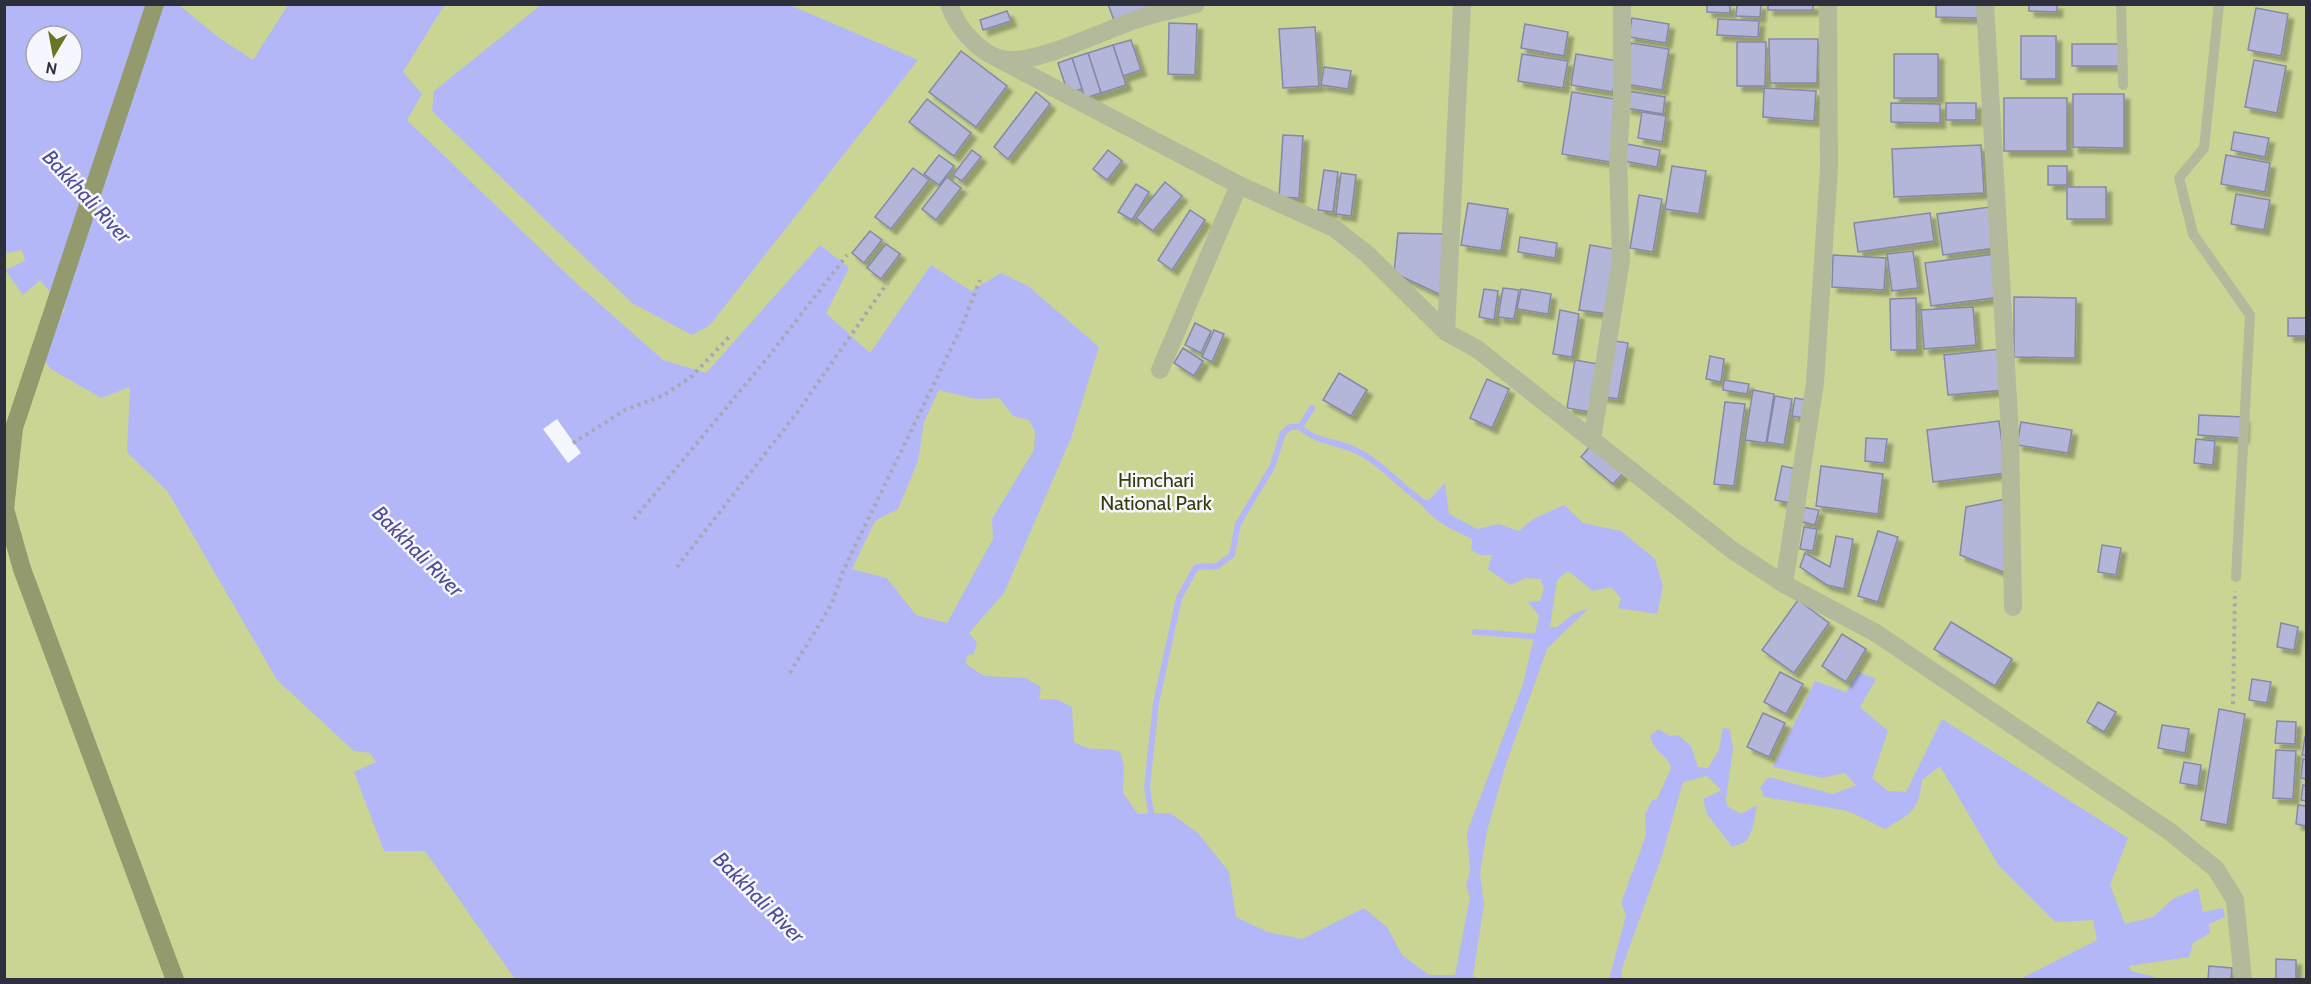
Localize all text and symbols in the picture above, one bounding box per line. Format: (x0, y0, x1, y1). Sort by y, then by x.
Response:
north arrow (24, 24, 84, 84)
text: N (44, 58, 59, 79)
water label: Bakkhali River (38, 144, 137, 249)
park label: Himchari National Park (1100, 468, 1212, 515)
water label: Bakkhali River (367, 500, 470, 603)
water label: Bakkhali River (708, 846, 811, 949)

